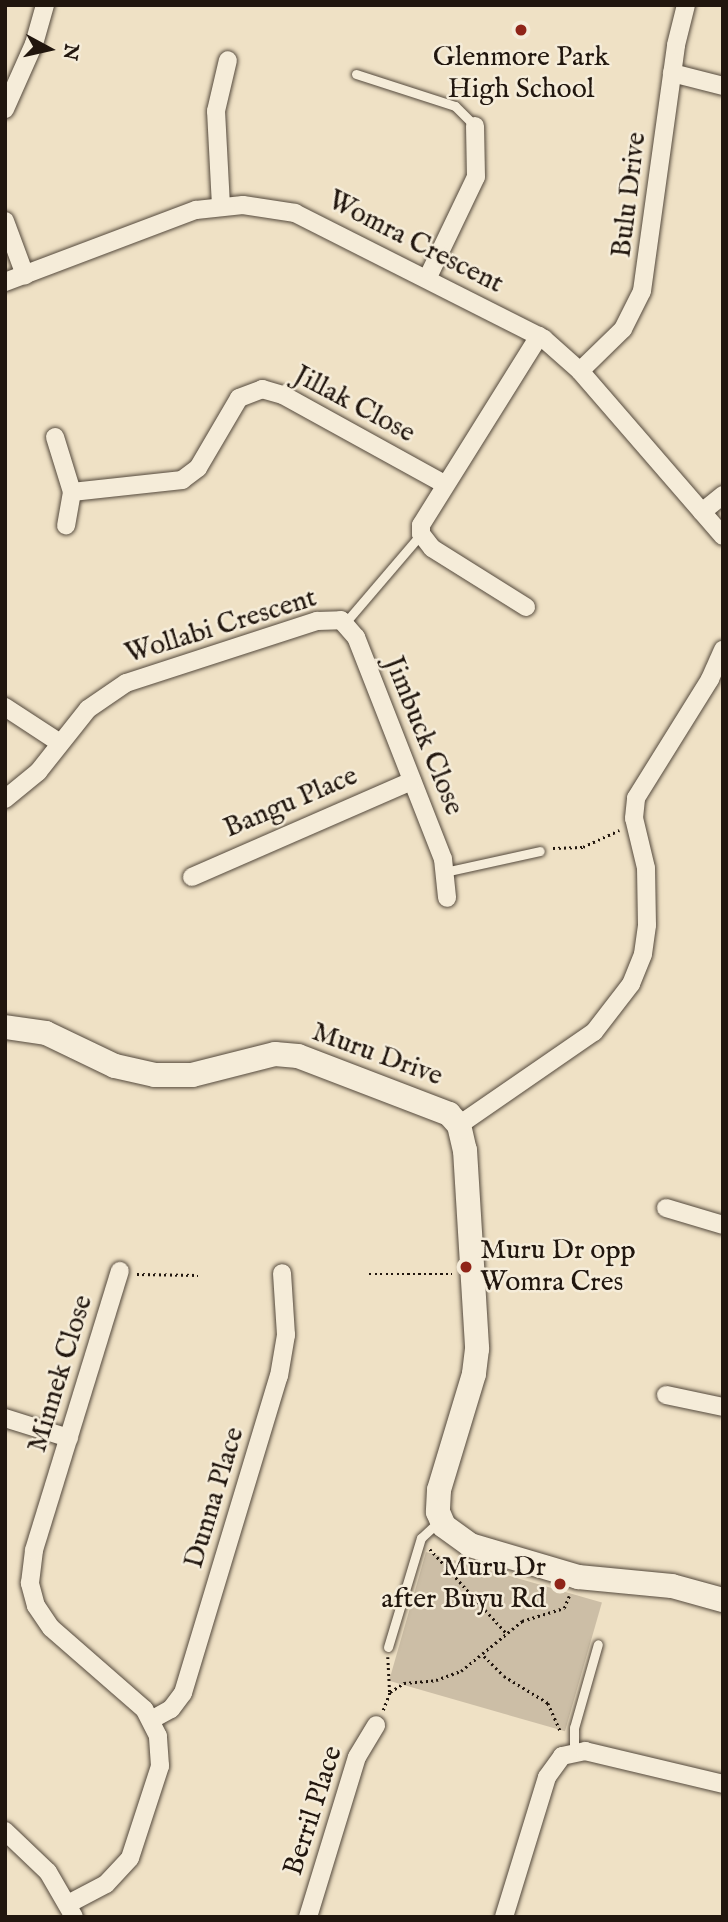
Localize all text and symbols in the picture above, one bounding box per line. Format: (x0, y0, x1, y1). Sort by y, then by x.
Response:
north arrow (14, 14, 84, 84)
marker: Glenmore Park High School (513, 22, 529, 38)
place label: Glenmore Park High School (433, 41, 609, 107)
text: N (57, 42, 83, 62)
street label: Bulu Drive (606, 130, 654, 260)
street label: Womra Crescent (322, 184, 508, 302)
street label: Jillak Close (288, 359, 420, 451)
street label: Wollabi Crescent (121, 582, 321, 672)
street label: Jimbuck Close (376, 652, 470, 820)
street label: Bangu Place (219, 760, 363, 846)
street label: Muru Drive (307, 1016, 447, 1094)
place label: Muru Dr opp Womra Cres (480, 1234, 636, 1300)
marker: Muru Dr opp Womra Cres (458, 1259, 474, 1275)
street label: Minnek Close (21, 1291, 101, 1457)
street label: Dunna Place (178, 1423, 252, 1573)
place label: Muru Dr after Buyu Rd (381, 1551, 546, 1617)
marker: Muru Dr after Buyu Rd (552, 1576, 568, 1592)
street label: Berril Place (277, 1742, 351, 1880)

